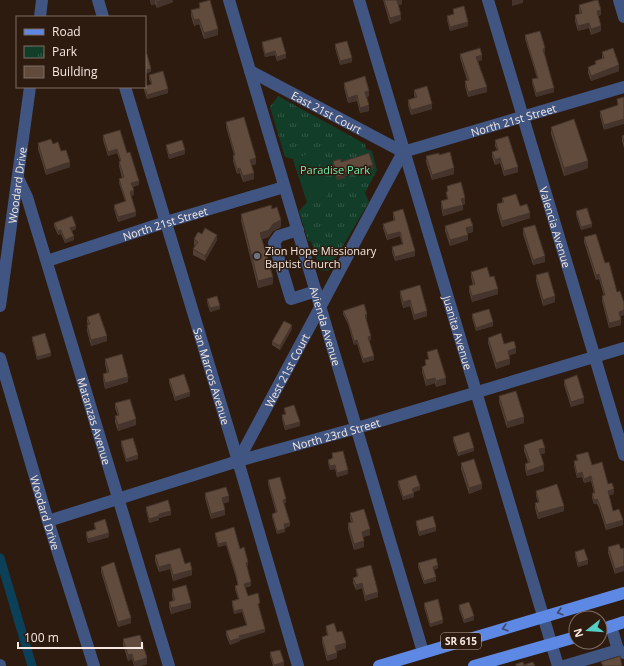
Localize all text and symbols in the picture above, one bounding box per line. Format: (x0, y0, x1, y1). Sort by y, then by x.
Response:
legend (16, 16, 146, 88)
text: Road (52, 23, 81, 40)
text: Park (52, 43, 78, 60)
text: Building (52, 63, 98, 80)
street label: East 21st Court (289, 87, 365, 137)
street label: North 21st Street (469, 100, 558, 139)
street label: Woodard Drive (4, 146, 29, 224)
park label: Paradise Park (300, 162, 370, 177)
street label: Valencia Avenue (537, 185, 575, 269)
street label: North 21st Street (121, 203, 209, 243)
place label: Zion Hope Missionary Baptist Church (265, 243, 377, 271)
marker: Zion Hope Missionary Baptist Church (252, 251, 262, 261)
street label: Avienda Avenue (307, 284, 345, 367)
street label: Juanita Avenue (440, 293, 476, 371)
street label: San Marcos Avenue (191, 326, 234, 426)
street label: West 21st Court (261, 330, 312, 410)
street label: Matanzas Avenue (75, 375, 115, 466)
street label: North 23rd Street (290, 414, 382, 453)
street label: Woodard Drive (27, 473, 64, 552)
one-way arrow (556, 607, 563, 616)
north arrow (568, 610, 608, 650)
one-way arrow (502, 623, 509, 632)
scale bar (18, 624, 142, 650)
text: N (569, 627, 586, 640)
text: 100 m (24, 629, 59, 646)
road number: SR 615 (441, 633, 481, 649)

